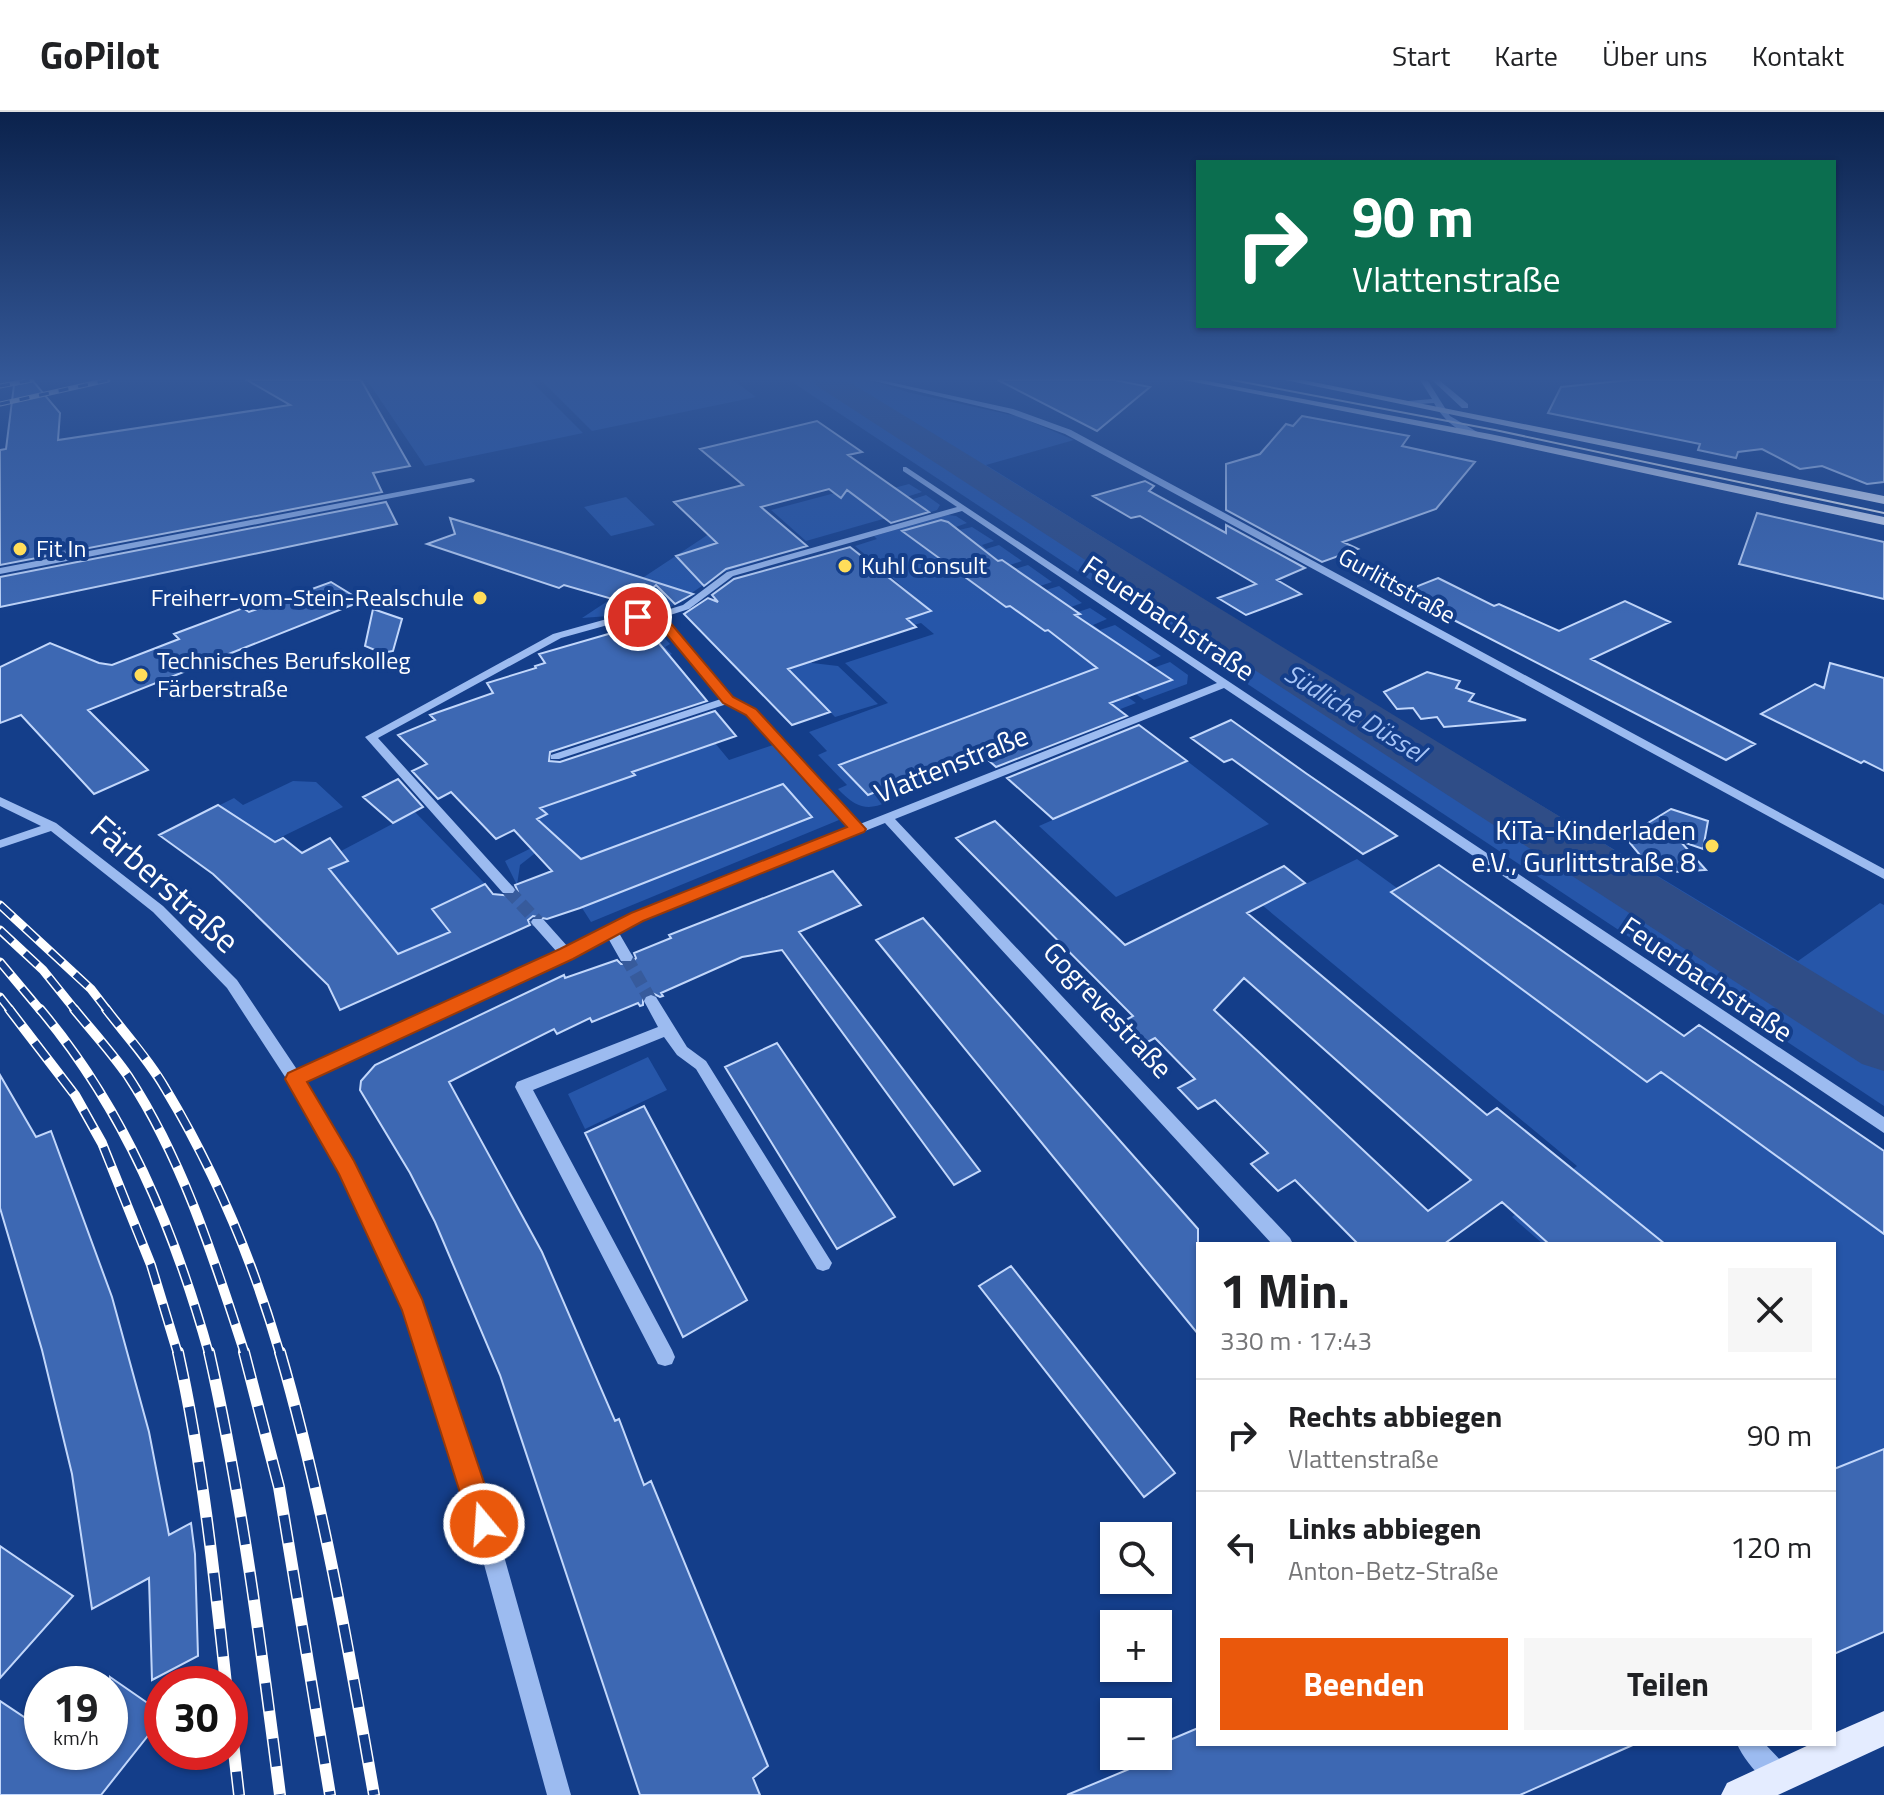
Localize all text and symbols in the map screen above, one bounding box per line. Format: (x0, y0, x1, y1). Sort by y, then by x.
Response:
text: GoPilot (40, 26, 160, 84)
text: Start (1392, 34, 1450, 77)
text: Karte (1494, 34, 1558, 77)
text: Über uns (1602, 34, 1708, 77)
text: Kontakt (1752, 34, 1844, 77)
text: 90 m (1352, 174, 1474, 259)
icon: right (1220, 192, 1324, 296)
text: Vlattenstraße (1352, 251, 1561, 306)
place label: Fit In (36, 530, 86, 566)
street label: Gurlittstraße (1332, 538, 1463, 632)
marker: Fit In (11, 540, 29, 558)
street label: Feuerbachstraße (1074, 544, 1264, 691)
place label: Kuhl Consult (861, 547, 988, 583)
marker: Kuhl Consult (836, 557, 854, 575)
place label: Freiherr-vom-Stein-Realschule (151, 579, 464, 615)
pin (604, 583, 672, 651)
marker: Freiherr-vom-Stein-Realschule (471, 589, 489, 607)
icon: arrive (616, 595, 660, 639)
place label: Technisches Berufskolleg Färberstraße (157, 642, 411, 706)
water label: Südliche Düssel (1277, 654, 1436, 773)
marker: Technisches Berufskolleg Färberstraße (132, 666, 150, 684)
street label: Vlattenstraße (867, 713, 1034, 814)
street label: Färberstraße (79, 802, 252, 965)
place label: KiTa-Kinderladen e.V., Gurlittstraße 8 (1471, 808, 1696, 883)
marker: KiTa-Kinderladen e.V., Gurlittstraße 8 (1703, 837, 1721, 855)
street label: Feuerbachstraße (1612, 905, 1802, 1052)
street label: Gogrevestraße (1033, 931, 1183, 1088)
text: 1 Min. (1220, 1254, 1350, 1327)
button: close (1728, 1268, 1812, 1352)
text: 330 m · 17:43 (1220, 1321, 1372, 1360)
text: Rechts abbiegen (1288, 1393, 1502, 1439)
text: 90 m (1747, 1412, 1812, 1458)
icon: right (1220, 1413, 1264, 1457)
text: Vlattenstraße (1288, 1439, 1439, 1478)
position arrow (442, 1482, 526, 1566)
text: Links abbiegen (1288, 1505, 1482, 1551)
map controls (1100, 1522, 1172, 1770)
button: search (1100, 1522, 1172, 1594)
text: 120 m (1730, 1524, 1812, 1570)
icon: left (1220, 1525, 1264, 1569)
text: Anton-Betz-Straße (1288, 1551, 1499, 1590)
button: + (1100, 1610, 1172, 1682)
button: Beenden (1220, 1638, 1508, 1730)
button: Teilen (1524, 1638, 1812, 1730)
speed limit sign: 30 (144, 1666, 248, 1770)
text: 19 (54, 1677, 98, 1738)
button: − (1100, 1698, 1172, 1770)
text: km/h (53, 1722, 99, 1753)

